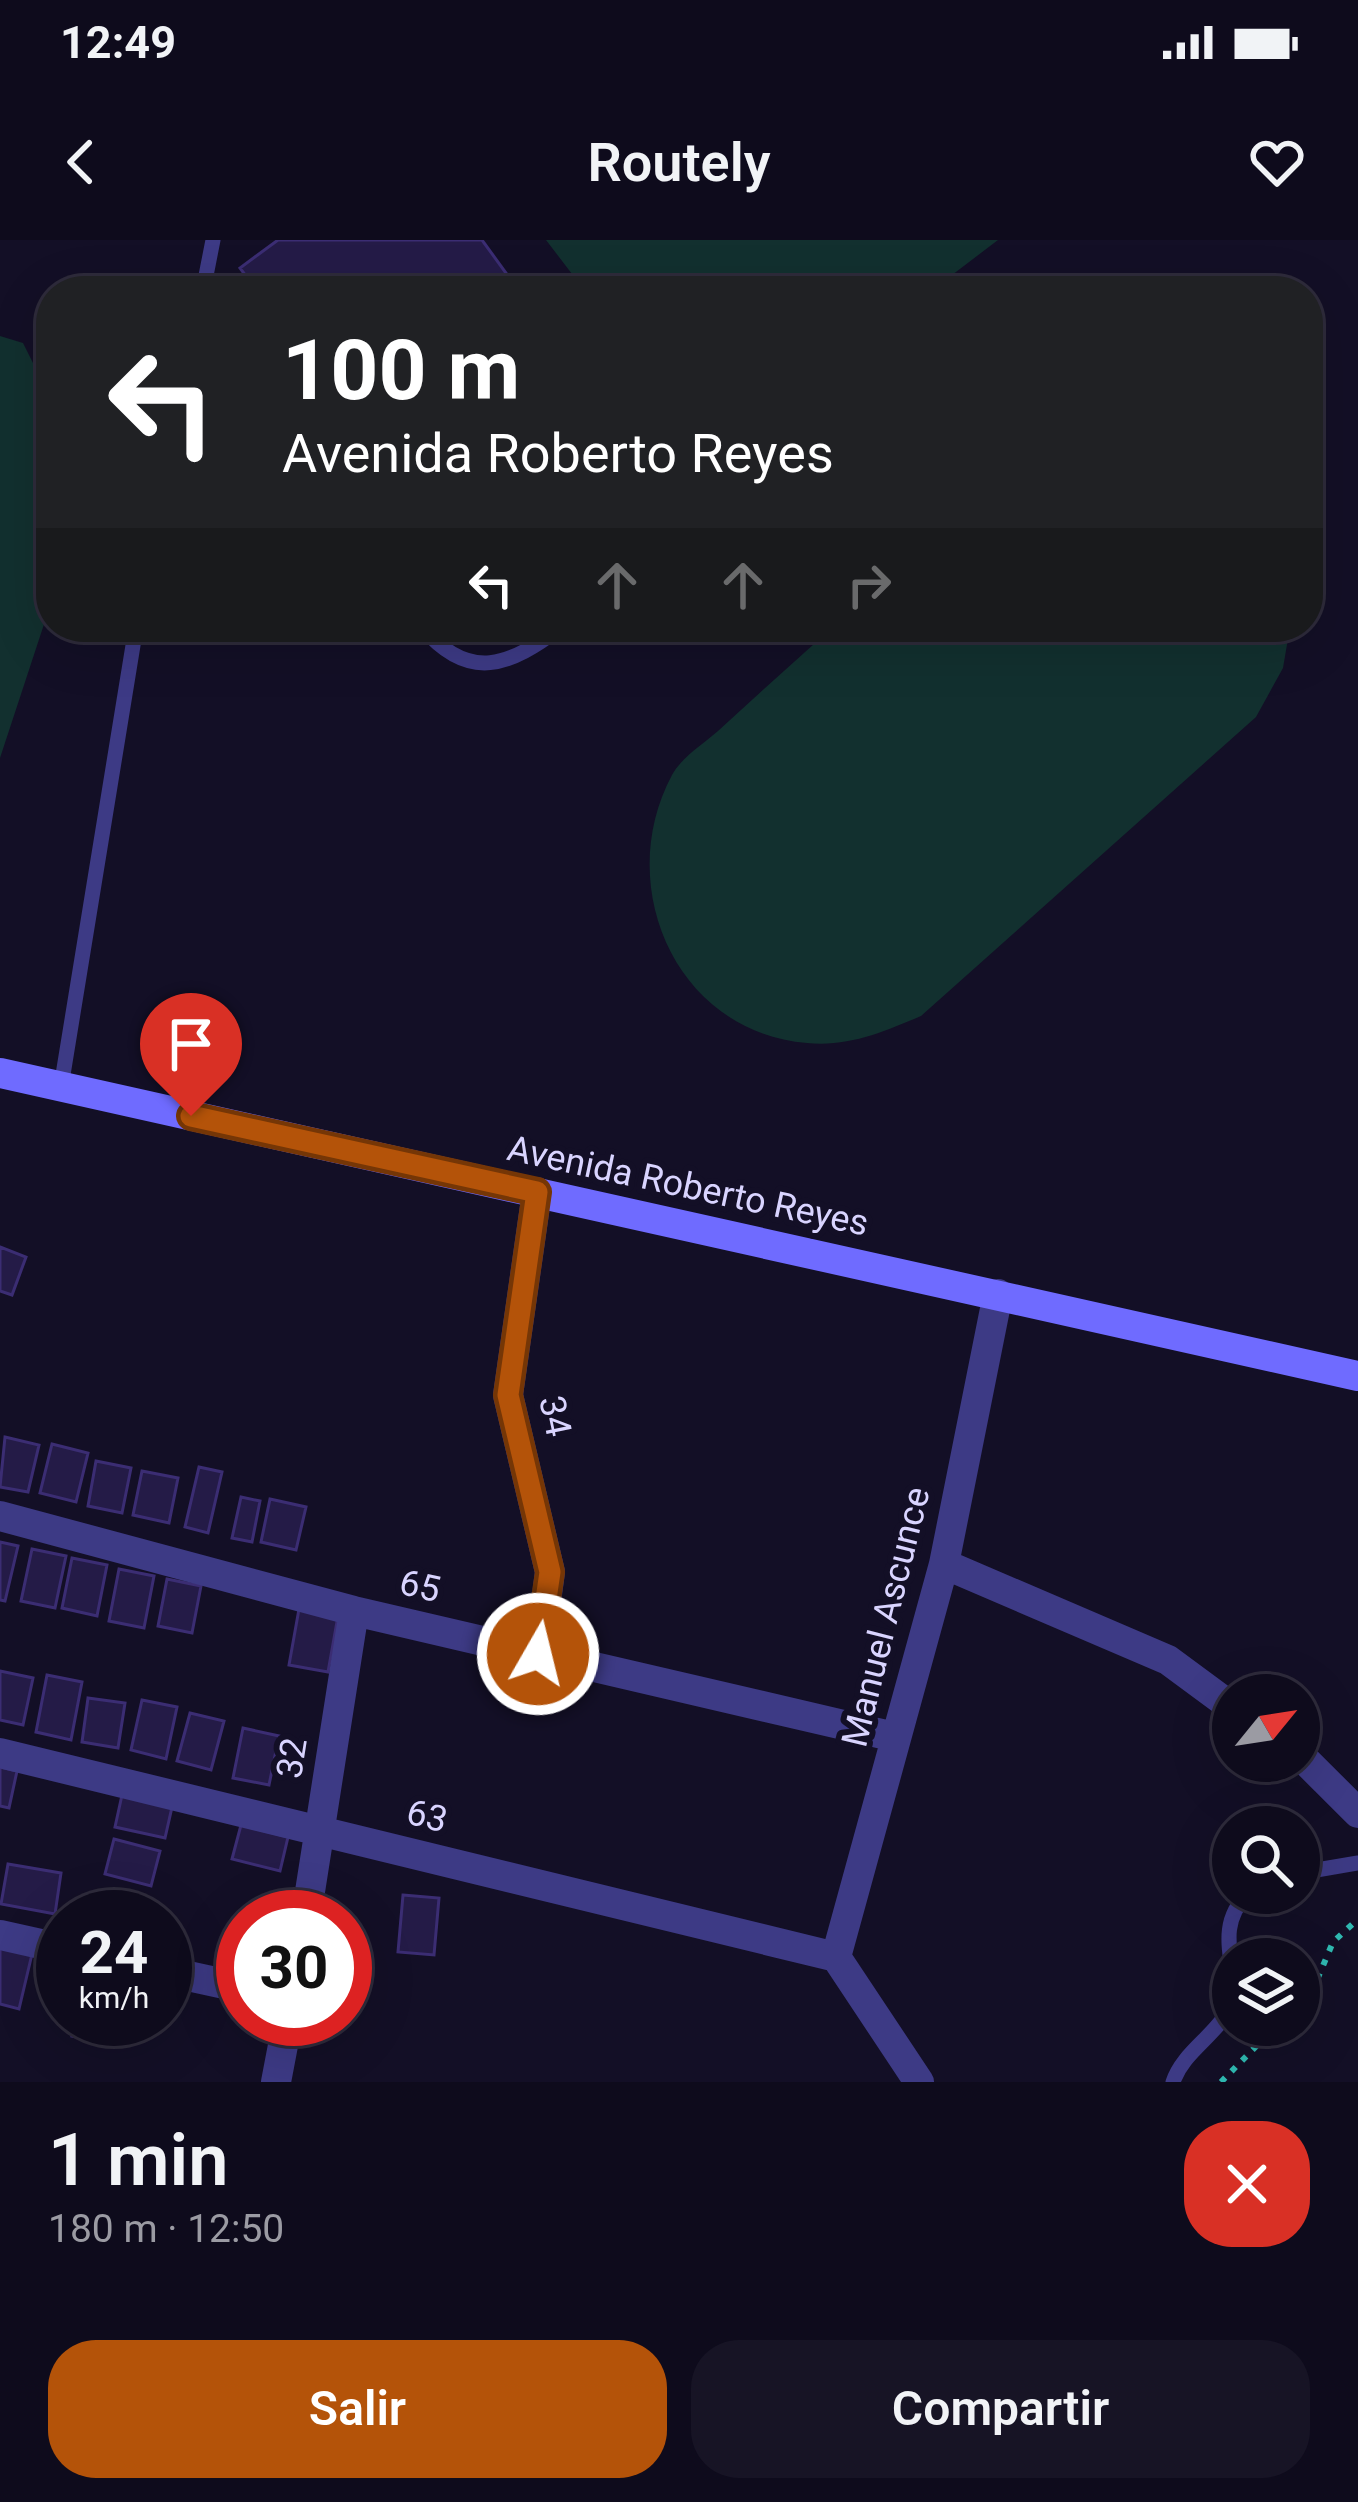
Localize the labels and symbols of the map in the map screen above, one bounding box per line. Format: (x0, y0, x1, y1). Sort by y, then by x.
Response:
pin (140, 993, 242, 1116)
street label: Avenida Roberto Reyes (504, 1127, 872, 1245)
street label: 34 (530, 1392, 580, 1440)
street label: Manuel Ascunce (833, 1483, 939, 1751)
street label: 65 (396, 1561, 444, 1611)
position arrow (475, 1591, 601, 1717)
north arrow (1212, 1674, 1320, 1782)
street label: 32 (268, 1735, 316, 1781)
street label: 63 (402, 1791, 452, 1841)
speed limit sign: 30 (216, 1890, 372, 2046)

